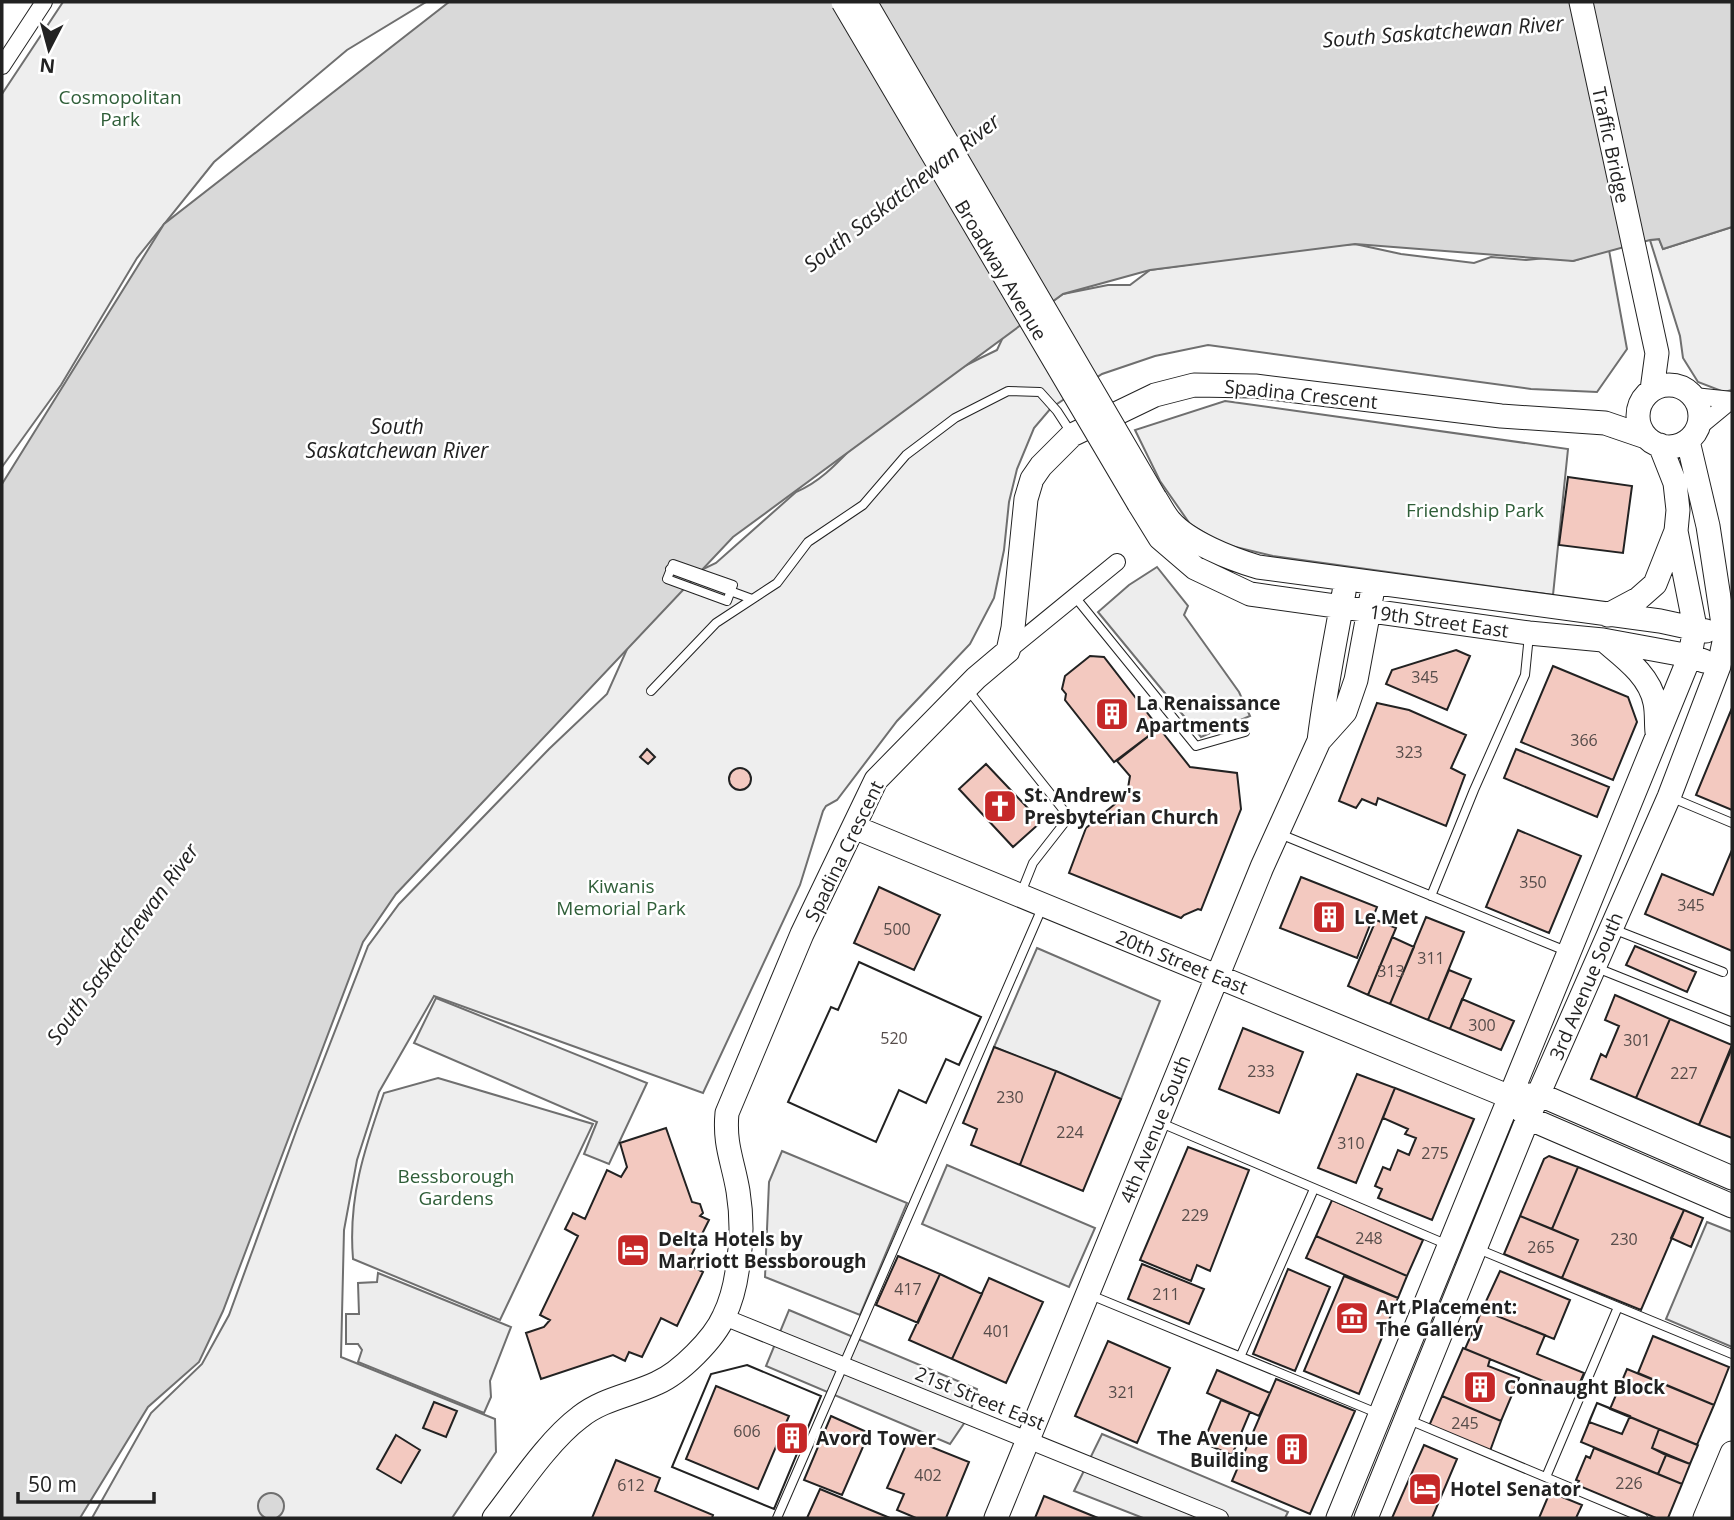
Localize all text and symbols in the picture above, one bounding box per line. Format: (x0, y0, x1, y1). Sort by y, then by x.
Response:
water label: South Saskatchewan River (1321, 9, 1565, 53)
north arrow (14, 14, 84, 84)
text: N (38, 52, 56, 80)
park label: Cosmopolitan Park (58, 84, 182, 132)
street label: Traffic Bridge (1586, 85, 1636, 205)
water label: South Saskatchewan River (797, 106, 1006, 278)
street label: Broadway Avenue (949, 195, 1053, 345)
street label: Spadina Crescent (1223, 373, 1379, 415)
water label: South Saskatchewan River (306, 412, 489, 464)
park label: Friendship Park (1406, 497, 1544, 523)
street label: 19th Street East (1368, 598, 1510, 644)
house number: 345 (1411, 666, 1439, 688)
place label: La Renaissance Apartments (1136, 690, 1281, 738)
building icon: La Renaissance Apartments (1093, 695, 1131, 733)
house number: 366 (1570, 729, 1598, 751)
house number: 323 (1395, 741, 1423, 763)
street label: Spadina Crescent (799, 776, 889, 926)
place label: St. Andrew's Presbyterian Church (1024, 782, 1219, 830)
church icon: St. Andrew's Presbyterian Church (981, 787, 1019, 825)
water label: South Saskatchewan River (40, 837, 205, 1049)
house number: 350 (1519, 871, 1547, 893)
park label: Kiwanis Memorial Park (556, 873, 686, 921)
house number: 345 (1677, 894, 1705, 916)
building icon: Le Met (1310, 898, 1348, 936)
place label: Le Met (1354, 904, 1418, 930)
street label: 3rd Avenue South (1543, 908, 1629, 1064)
house number: 500 (883, 918, 911, 940)
street label: 20th Street East (1112, 924, 1252, 1000)
house number: 311 (1417, 947, 1445, 969)
house number: 313 (1377, 960, 1405, 982)
house number: 300 (1468, 1014, 1496, 1036)
house number: 520 (880, 1027, 908, 1049)
house number: 301 (1623, 1029, 1651, 1051)
street label: 4th Avenue South (1113, 1051, 1197, 1207)
house number: 233 (1247, 1060, 1275, 1082)
house number: 227 (1670, 1062, 1698, 1084)
house number: 230 (996, 1086, 1024, 1108)
house number: 224 (1056, 1121, 1084, 1143)
house number: 310 (1337, 1132, 1365, 1154)
house number: 275 (1421, 1142, 1449, 1164)
park label: Bessborough Gardens (398, 1163, 514, 1211)
house number: 229 (1181, 1204, 1209, 1226)
place label: Delta Hotels by Marriott Bessborough (658, 1226, 866, 1274)
house number: 248 (1355, 1227, 1383, 1249)
house number: 230 (1610, 1228, 1638, 1250)
hotel icon: Delta Hotels by Marriott Bessborough (614, 1231, 652, 1269)
house number: 265 (1527, 1236, 1555, 1258)
house number: 417 (894, 1278, 922, 1300)
house number: 211 (1152, 1283, 1180, 1305)
place label: Art Placement: The Gallery (1376, 1294, 1517, 1342)
museum icon: Art Placement: The Gallery (1333, 1299, 1371, 1337)
house number: 401 (983, 1320, 1011, 1342)
street label: 21st Street East (911, 1360, 1049, 1436)
building icon: Connaught Block (1461, 1368, 1499, 1406)
place label: Connaught Block (1504, 1374, 1665, 1400)
house number: 321 (1108, 1381, 1136, 1403)
house number: 245 (1451, 1412, 1479, 1434)
building icon: Avord Tower (773, 1419, 811, 1457)
house number: 606 (733, 1420, 761, 1442)
place label: Avord Tower (816, 1425, 937, 1451)
place label: The Avenue Building (1157, 1425, 1268, 1473)
building icon: The Avenue Building (1273, 1430, 1311, 1468)
scale bar (18, 1460, 154, 1504)
house number: 402 (914, 1464, 942, 1486)
text: 50 m (28, 1470, 77, 1498)
hotel icon: Hotel Senator (1406, 1470, 1444, 1508)
house number: 226 (1615, 1472, 1643, 1494)
house number: 612 (617, 1474, 645, 1496)
place label: Hotel Senator (1450, 1476, 1581, 1502)

